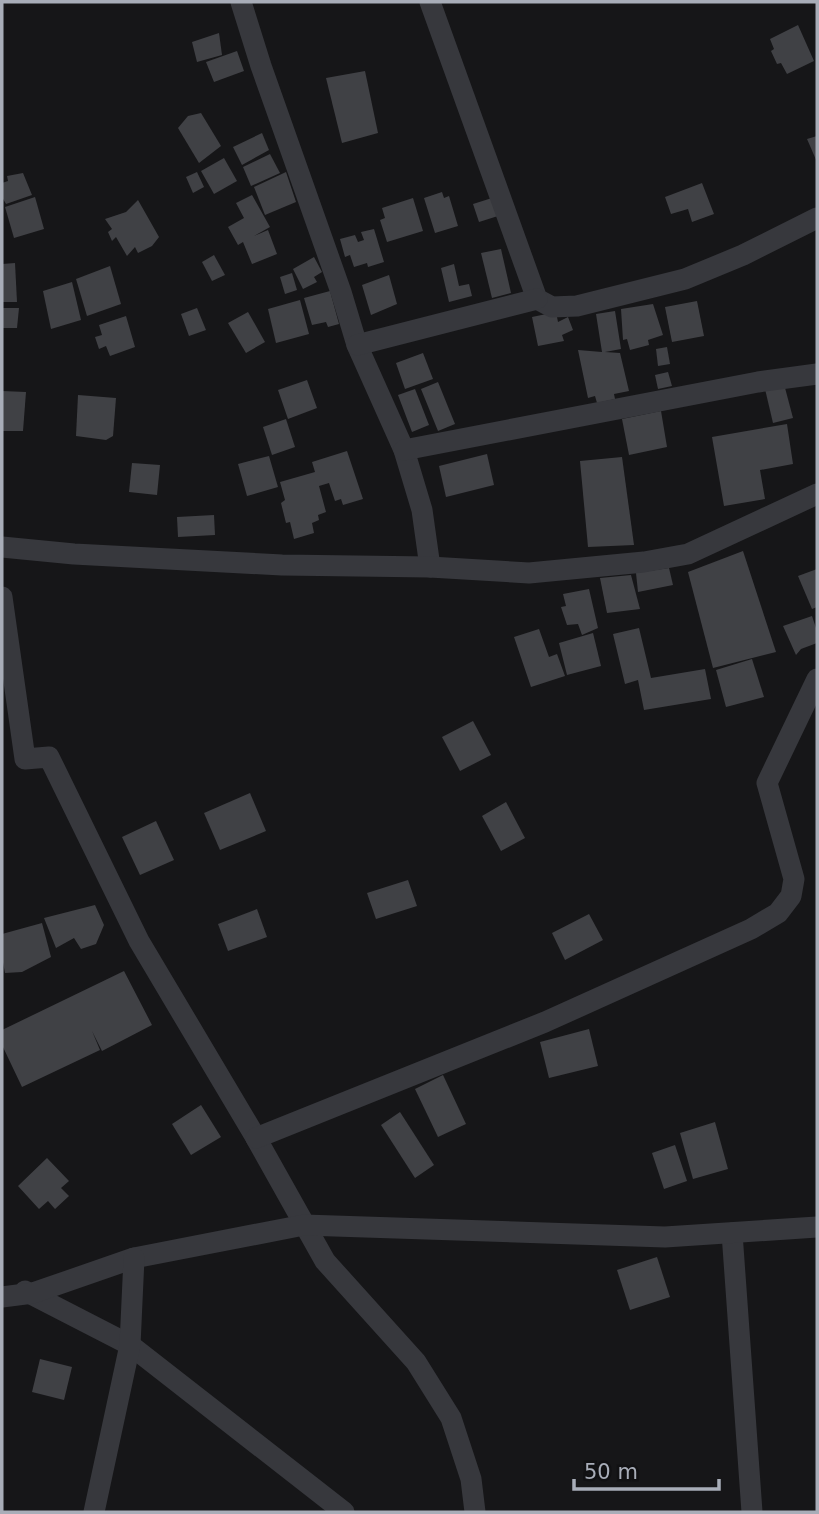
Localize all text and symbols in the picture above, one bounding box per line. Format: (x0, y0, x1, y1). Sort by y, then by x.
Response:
scale bar (574, 1448, 719, 1492)
text: 50 m (584, 1460, 638, 1484)

